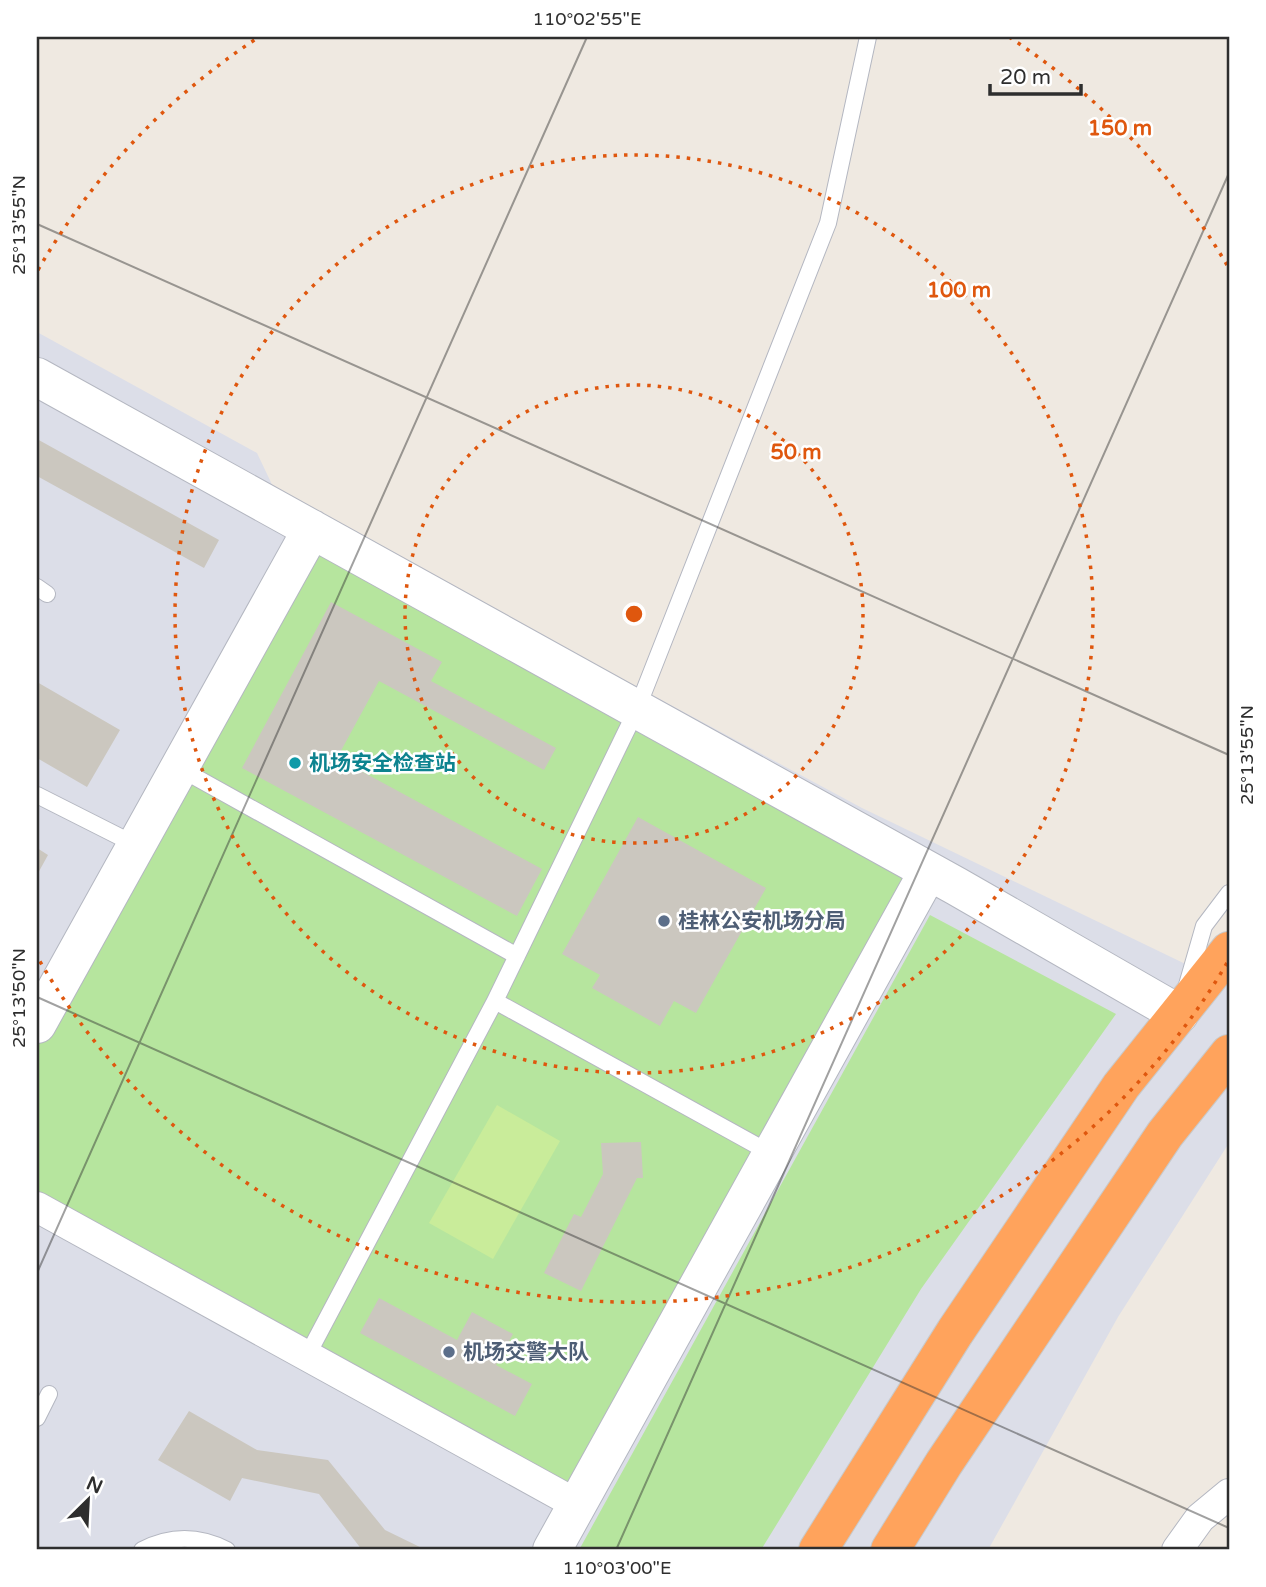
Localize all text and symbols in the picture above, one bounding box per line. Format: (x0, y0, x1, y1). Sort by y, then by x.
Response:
text: 110°02'55"E (533, 8, 641, 30)
scale bar (990, 52, 1080, 96)
text: 20 m (1000, 65, 1051, 90)
text: 150 m (1088, 116, 1152, 141)
text: 25°13'55"N (8, 175, 30, 275)
text: 100 m (927, 278, 991, 303)
text: 50 m (770, 440, 822, 465)
centre of rings (622, 602, 646, 626)
text: 25°13'55"N (1236, 705, 1258, 805)
place label: 机场安全检查站 (309, 751, 456, 776)
marker: 机场安全检查站 (287, 755, 303, 771)
place label: 桂林公安机场分局 (678, 909, 846, 934)
marker: 桂林公安机场分局 (656, 913, 672, 929)
text: 25°13'50"N (8, 948, 30, 1048)
place label: 机场交警大队 (463, 1340, 589, 1365)
marker: 机场交警大队 (441, 1344, 457, 1360)
north arrow (52, 1464, 122, 1534)
text: N (83, 1472, 106, 1499)
text: 110°03'00"E (563, 1557, 671, 1579)

